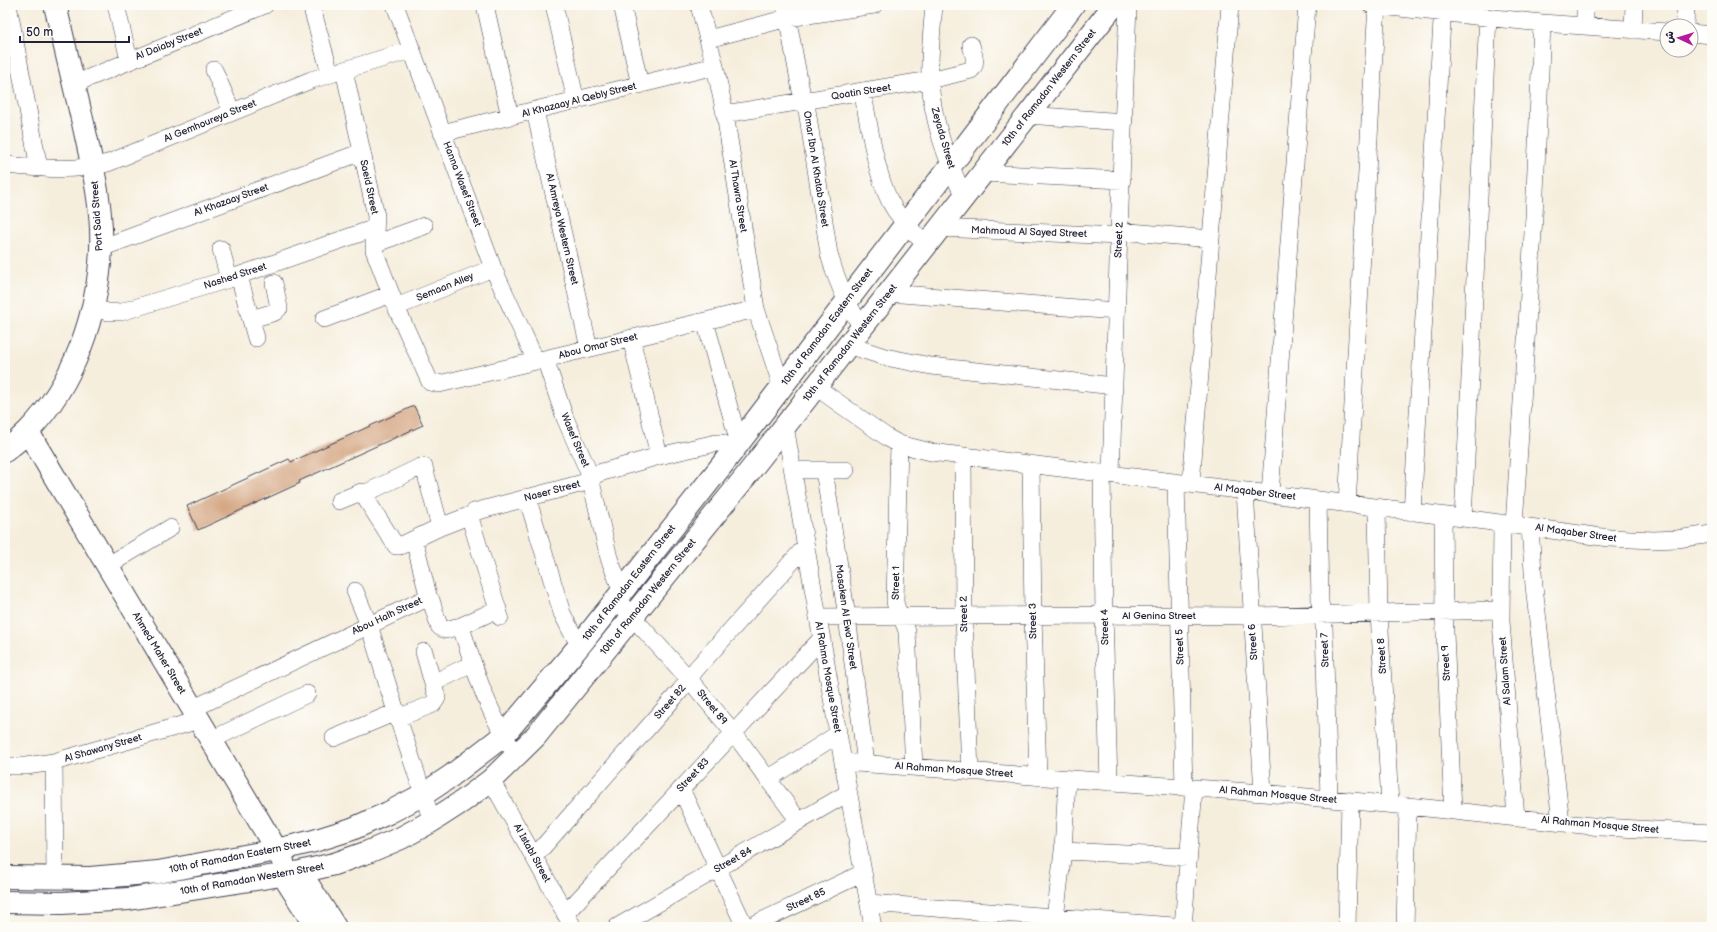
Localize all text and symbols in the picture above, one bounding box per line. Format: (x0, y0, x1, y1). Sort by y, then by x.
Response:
scale bar (20, 18, 129, 44)
north arrow (1659, 18, 1699, 58)
text: 50 m (26, 25, 53, 40)
street label: Al Daiaby Street (134, 25, 204, 63)
street label: 10th of Ramadan Western Street (999, 27, 1099, 149)
text: ش (1663, 31, 1676, 44)
street label: Al Khazaay Al Qebly Street (520, 80, 638, 120)
street label: Qoatin Street (830, 81, 892, 103)
street label: Al Gemhoureya Street (162, 97, 258, 145)
street label: Zeyada Street (928, 105, 957, 170)
street label: Omar Ibn Al Khatab Street (801, 110, 831, 228)
street label: Hanna Wasef Street (440, 140, 484, 228)
street label: Saeid Street (357, 159, 381, 215)
street label: Al Thawra Street (726, 159, 750, 233)
street label: Al Amreya Western Street (543, 172, 581, 286)
street label: Port Said Street (89, 180, 105, 252)
street label: Al Khazaay Street (192, 181, 270, 219)
street label: Street 2 (1112, 222, 1126, 258)
street label: Mahmoud Al Sayed Street (971, 224, 1087, 240)
street label: Nashed Street (202, 260, 268, 292)
street label: 10th of Ramadan Eastern Street (779, 266, 875, 388)
street label: Semaan Alley (415, 270, 476, 304)
street label: 10th of Ramadan Western Street (800, 282, 900, 404)
street label: Abou Omar Street (557, 330, 639, 362)
street label: Wasef Street (558, 411, 592, 469)
street label: Naser Street (523, 478, 581, 504)
street label: Al Maqaber Street (1214, 481, 1296, 503)
street label: Al Maqaber Street (1535, 521, 1617, 545)
street label: 10th of Ramadan Eastern Street (580, 523, 678, 643)
street label: 10th of Ramadan Western Street (597, 537, 699, 657)
street label: Masaken Al Ewa' Street (833, 564, 859, 670)
street label: Street 1 (890, 566, 902, 600)
street label: Abou Halh Street (350, 594, 424, 638)
street label: Street 2 (958, 596, 970, 632)
street label: Street 3 (1027, 603, 1039, 639)
street label: Street 4 (1099, 609, 1111, 645)
street label: Ahmed Maher Street (130, 610, 188, 696)
street label: Al Genina Street (1122, 610, 1196, 622)
street label: Al Rahma Mosque Street (812, 621, 844, 733)
street label: Street 6 (1246, 623, 1260, 661)
street label: Street 5 (1173, 629, 1187, 665)
street label: Street 7 (1318, 632, 1332, 668)
street label: Al Salam Street (1497, 636, 1513, 706)
street label: Street 8 (1375, 638, 1389, 674)
street label: Street 9 (1439, 645, 1453, 681)
street label: Street 82 (652, 682, 688, 722)
street label: Street 89 (694, 687, 730, 727)
street label: Al Shawany Street (63, 731, 143, 765)
street label: Street 83 (674, 755, 712, 795)
street label: Al Rahman Mosque Street (895, 760, 1013, 780)
street label: Al Rahman Mosque Street (1219, 784, 1337, 806)
street label: Al Rahman Mosque Street (1541, 814, 1659, 836)
street label: Al Istabl Street (511, 822, 553, 884)
street label: 10th of Ramadan Eastern Street (168, 836, 312, 876)
street label: Street 84 (712, 844, 754, 876)
street label: 10th of Ramadan Western Street (179, 860, 325, 898)
street label: Street 85 (785, 886, 828, 914)

